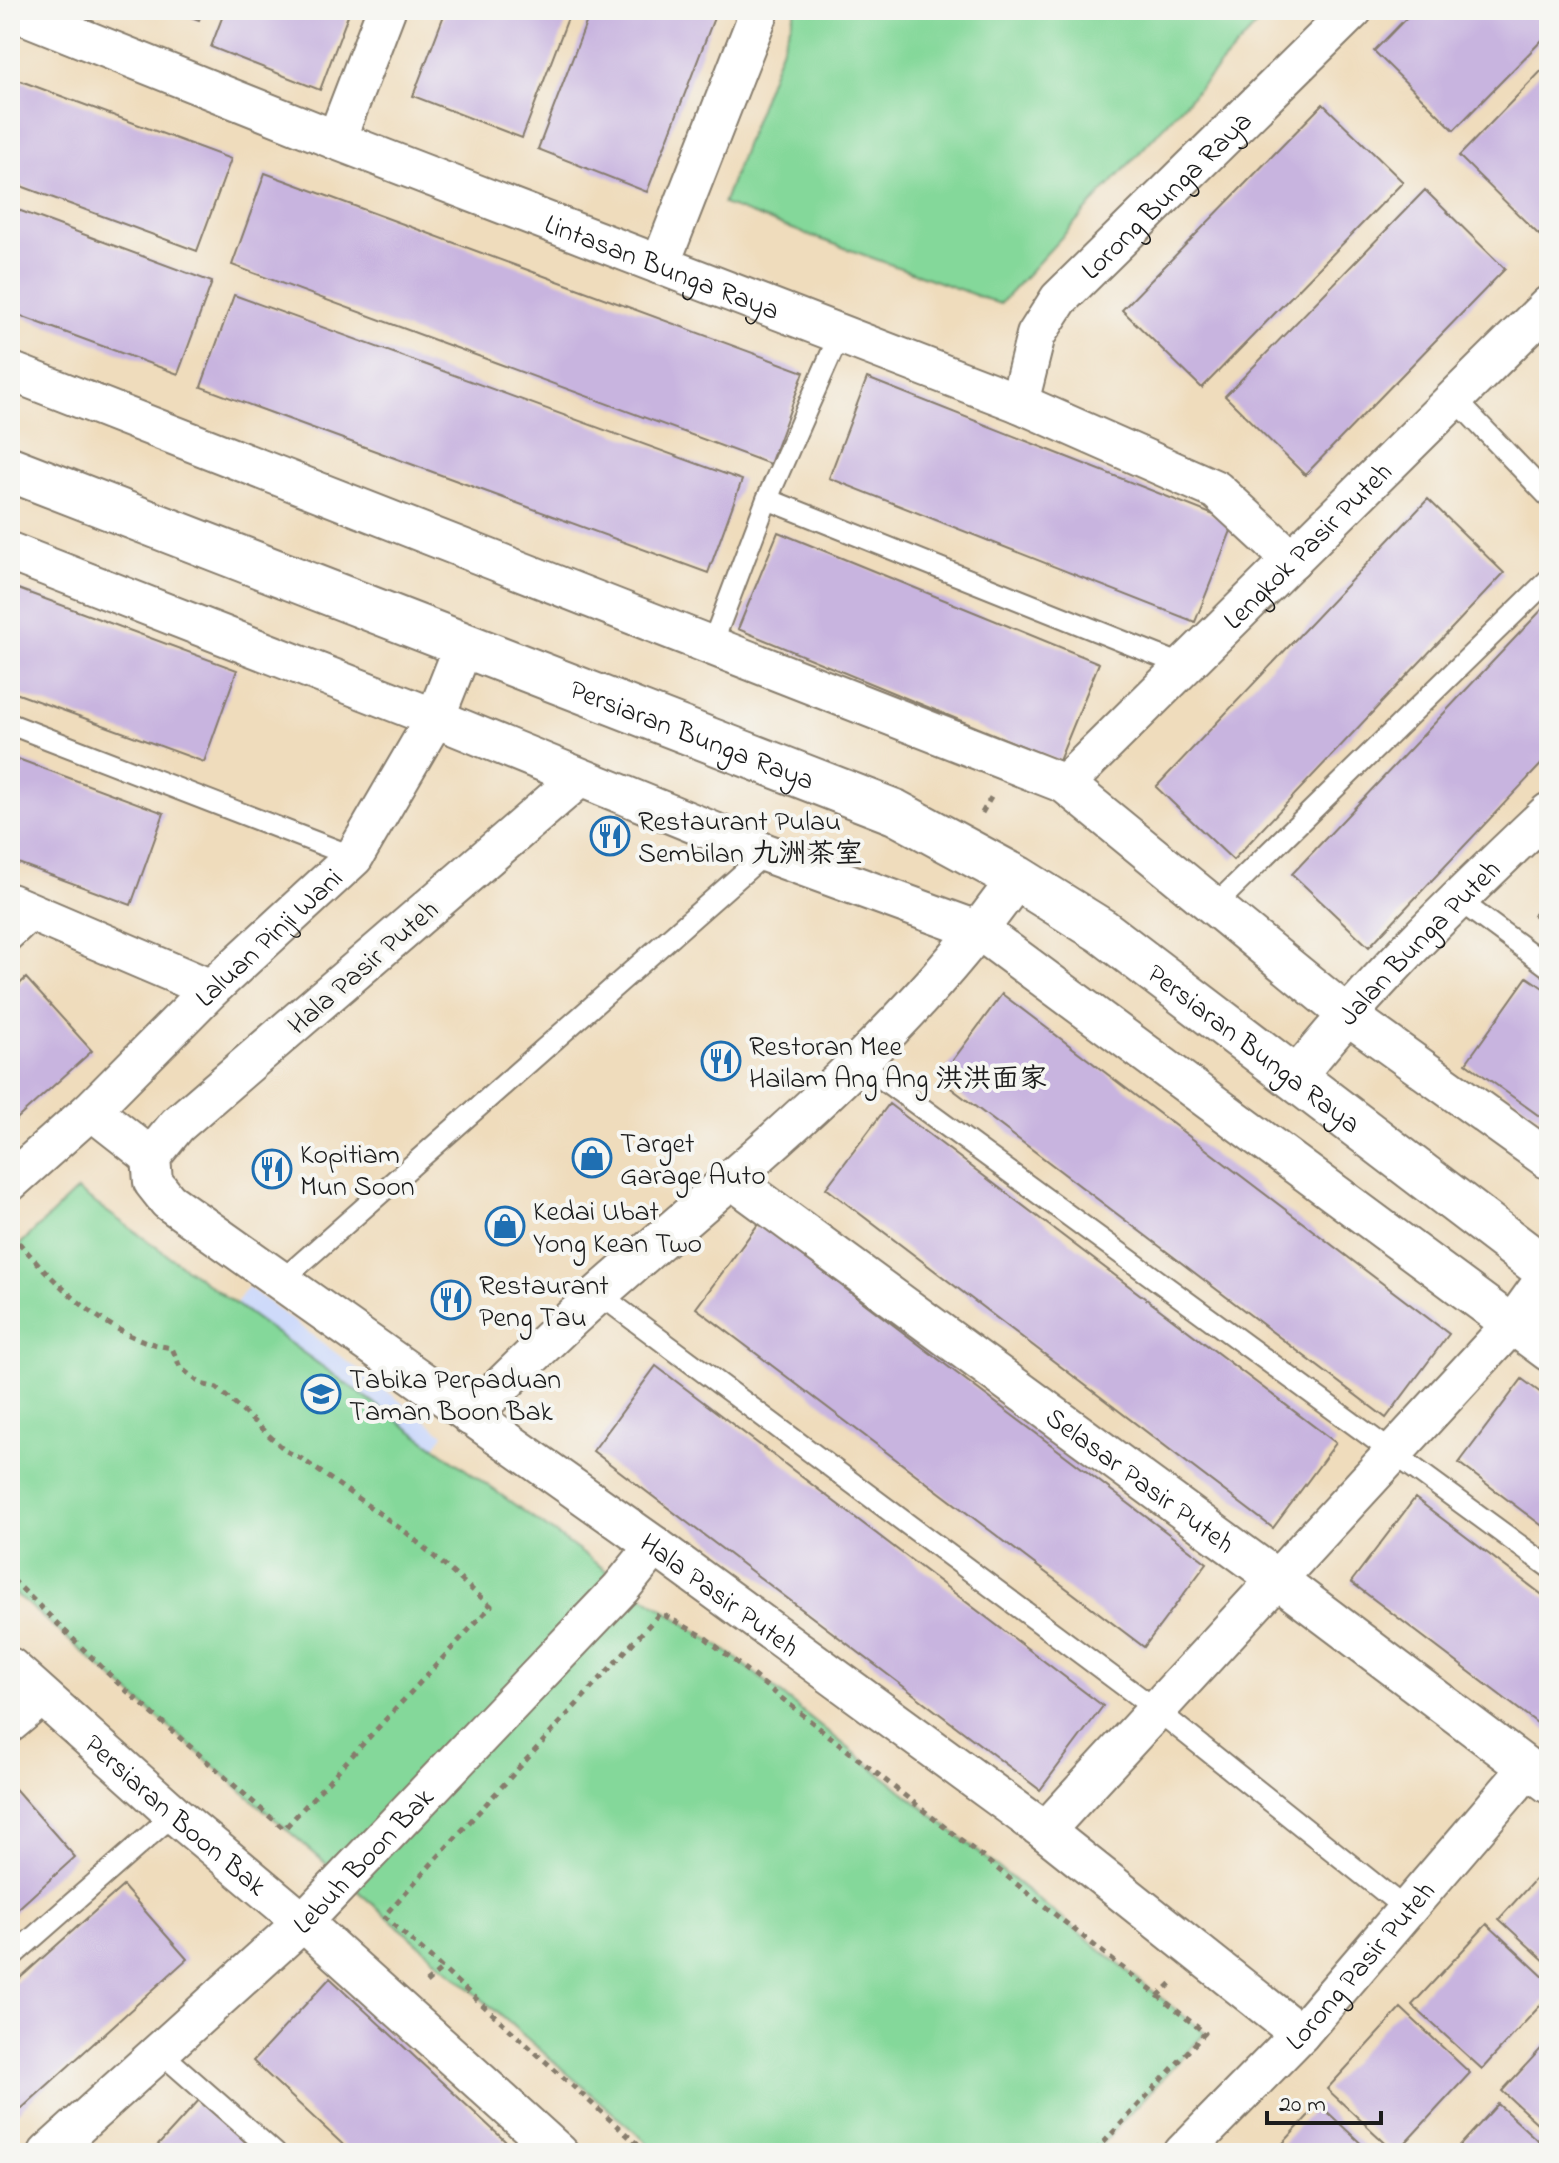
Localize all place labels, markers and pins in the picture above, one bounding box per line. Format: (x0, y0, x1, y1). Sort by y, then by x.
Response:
place label: Restaurant Pulau Sembilan 九洲茶室 (638, 803, 863, 876)
restaurant icon: Restaurant Pulau Sembilan 九洲茶室 (589, 815, 631, 857)
place label: Restoran Mee Hailam Ang Ang 洪洪面家 (749, 1028, 1047, 1101)
restaurant icon: Restoran Mee Hailam Ang Ang 洪洪面家 (700, 1040, 742, 1082)
place label: Target Garage Auto (620, 1125, 766, 1198)
place label: Kopitiam Mun Soon (300, 1136, 415, 1209)
shop icon: Target Garage Auto (571, 1137, 613, 1179)
restaurant icon: Kopitiam Mun Soon (251, 1148, 293, 1190)
place label: Kedai Ubat Yong Kean Two (533, 1193, 702, 1266)
shop icon: Kedai Ubat Yong Kean Two (484, 1205, 526, 1247)
place label: Restaurant Peng Tau (479, 1267, 609, 1340)
restaurant icon: Restaurant Peng Tau (430, 1279, 472, 1321)
place label: Tabika Perpaduan Taman Boon Bak (349, 1361, 561, 1434)
school or university icon: Tabika Perpaduan Taman Boon Bak (300, 1373, 342, 1415)

